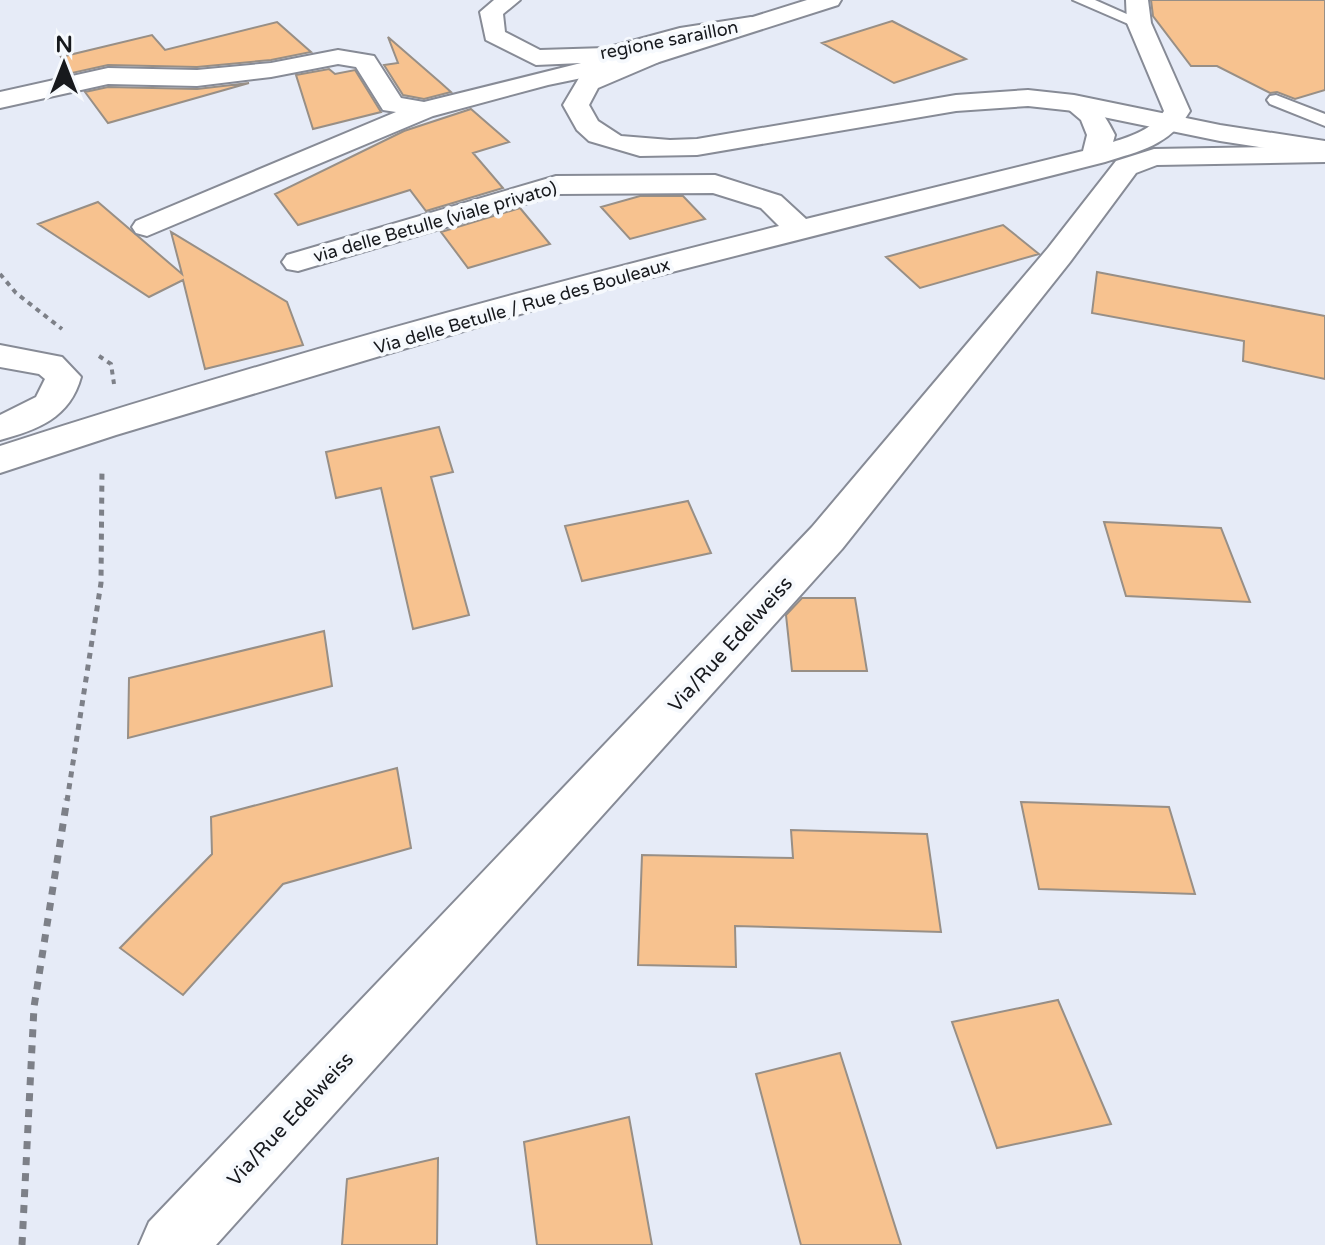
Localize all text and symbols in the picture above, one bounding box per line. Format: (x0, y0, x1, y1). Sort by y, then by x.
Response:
street label: regione saraillon (598, 16, 740, 64)
north arrow (24, 24, 104, 104)
text: N (55, 32, 73, 58)
street label: via delle Betulle (viale privato) (311, 177, 559, 267)
street label: Via delle Betulle / Rue des Bouleaux (371, 253, 673, 359)
street label: Via/Rue Edelweiss (664, 572, 798, 717)
street label: Via/Rue Edelweiss (223, 1048, 359, 1192)

